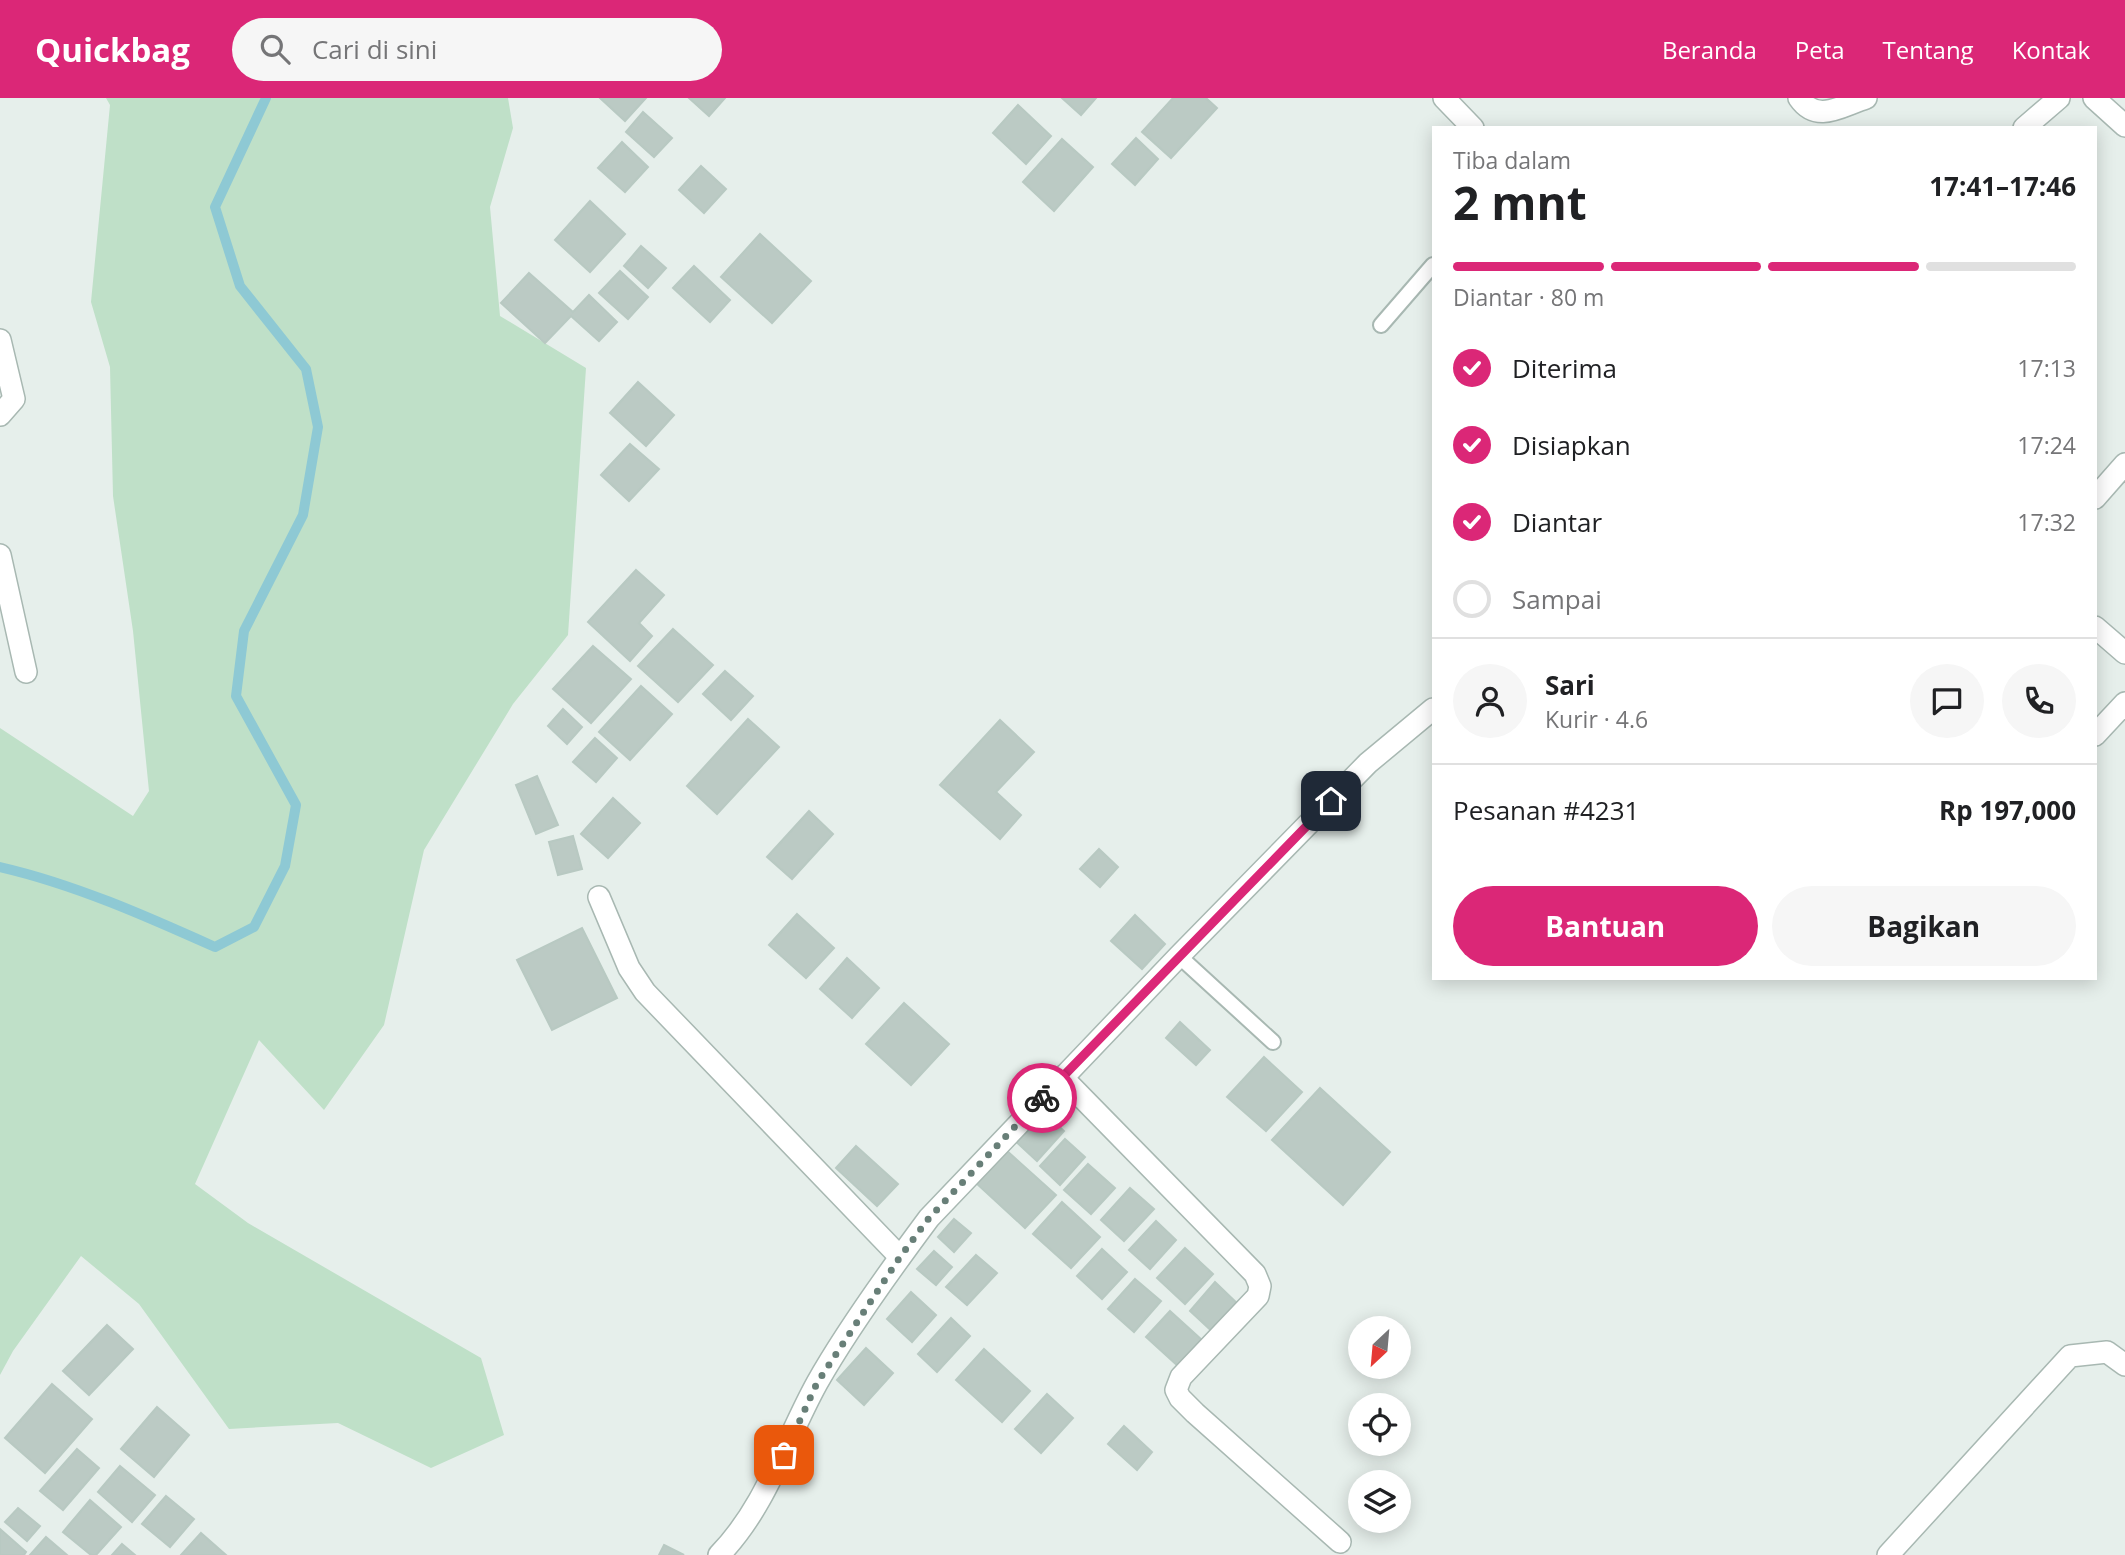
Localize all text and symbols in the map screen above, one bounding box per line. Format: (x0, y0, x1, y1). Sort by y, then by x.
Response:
search box (232, 18, 722, 81)
text: Quickbag (35, 27, 190, 72)
icon: search (256, 30, 294, 68)
text: Cari di sini (312, 31, 437, 67)
text: Beranda (1662, 33, 1757, 66)
text: Peta (1795, 33, 1845, 66)
text: Tentang (1883, 33, 1974, 66)
text: Kontak (2012, 33, 2090, 66)
text: Tiba dalam (1453, 144, 1571, 176)
text: 17:41–17:46 (1929, 168, 2076, 204)
text: 2 mnt (1453, 171, 1587, 233)
text: Diantar · 80 m (1453, 281, 1604, 313)
icon: check (1453, 349, 1491, 387)
text: Diterima (1512, 350, 1617, 386)
text: 17:13 (2017, 352, 2076, 384)
icon: check (1453, 426, 1491, 464)
text: Disiapkan (1512, 427, 1631, 463)
text: 17:24 (2017, 429, 2076, 461)
icon: check (1453, 503, 1491, 541)
text: Diantar (1512, 504, 1602, 540)
text: 17:32 (2017, 506, 2076, 538)
text: Sampai (1512, 581, 1602, 617)
button: person (1453, 664, 1527, 738)
button: chat (1910, 664, 1984, 738)
button: phone (2002, 664, 2076, 738)
text: Sari (1545, 667, 1595, 703)
text: Kurir · 4.6 (1545, 703, 1648, 735)
pin (1301, 771, 1361, 831)
icon: home (1312, 782, 1350, 820)
text: Pesanan #4231 (1453, 792, 1639, 828)
text: Rp 197,000 (1939, 792, 2076, 828)
button: Bantuan (1453, 886, 1758, 966)
button: Bagikan (1772, 886, 2076, 966)
courier (1007, 1063, 1077, 1133)
icon: bike (1023, 1079, 1061, 1117)
north arrow (1348, 1316, 1410, 1379)
map controls (1348, 1316, 1411, 1533)
button: locate (1348, 1393, 1411, 1456)
pin (754, 1425, 814, 1485)
icon: bag (765, 1436, 803, 1474)
button: layers (1348, 1470, 1411, 1533)

